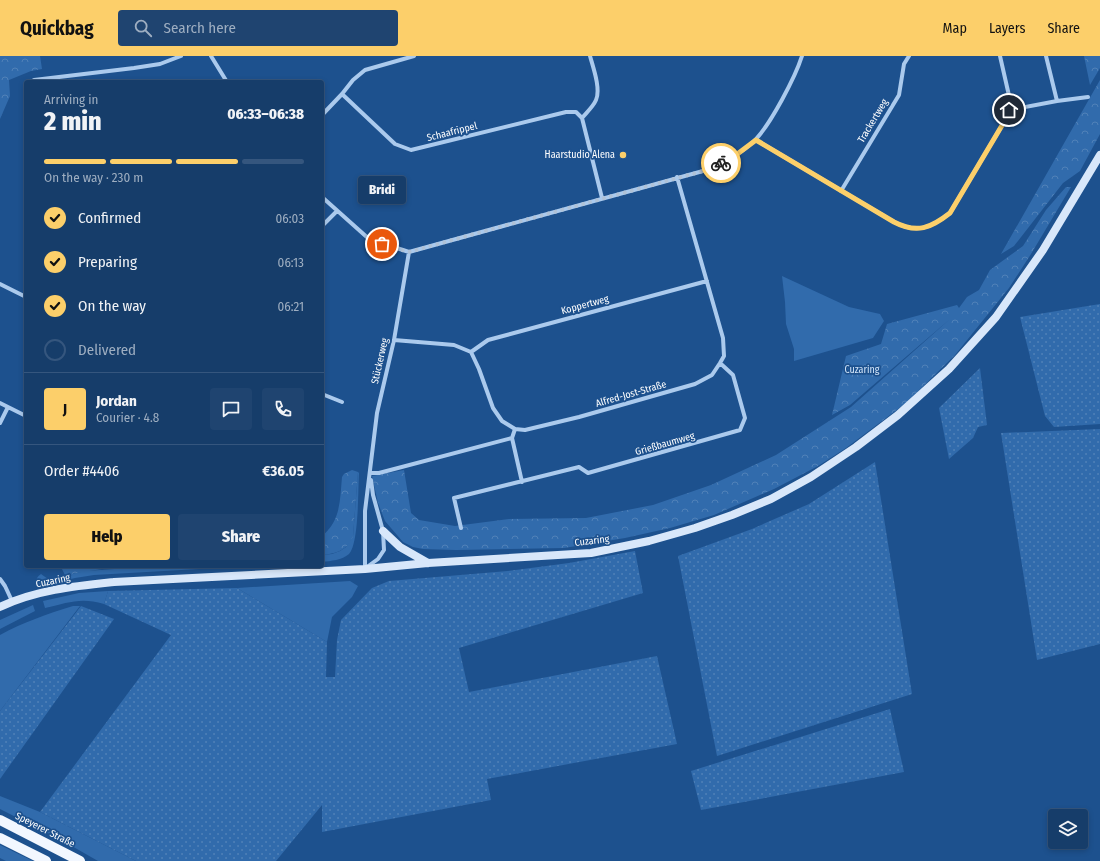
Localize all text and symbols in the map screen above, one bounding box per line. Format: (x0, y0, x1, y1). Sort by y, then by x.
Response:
search box (118, 10, 398, 46)
text: Quickbag (20, 17, 94, 40)
icon: search (132, 17, 154, 39)
text: Search here (164, 19, 236, 37)
text: Map (943, 20, 967, 37)
text: Layers (989, 20, 1025, 37)
text: Share (1047, 20, 1080, 37)
text: Arriving in (44, 92, 98, 107)
pin (992, 93, 1026, 127)
street label: Trackertweg (855, 97, 891, 145)
icon: home (998, 99, 1020, 121)
text: 06:33–06:38 (227, 105, 304, 123)
text: 2 min (44, 106, 102, 137)
street label: Schaafrippel (426, 120, 479, 144)
courier (701, 143, 741, 183)
place label: Haarstudio Alena (545, 149, 615, 161)
marker: Haarstudio Alena (618, 150, 628, 160)
icon: bike (710, 152, 732, 174)
text: On the way · 230 m (44, 170, 143, 185)
callout: Bridi (358, 176, 406, 204)
text: Bridi (369, 182, 395, 197)
icon: check (44, 207, 66, 229)
text: Confirmed (78, 209, 141, 227)
text: 06:03 (276, 211, 304, 226)
pin (365, 227, 399, 261)
icon: bag (371, 233, 393, 255)
icon: check (44, 251, 66, 273)
text: Preparing (78, 253, 137, 271)
text: 06:13 (278, 255, 304, 270)
street label: Koppertweg (560, 293, 610, 317)
icon: check (44, 295, 66, 317)
text: On the way (78, 297, 146, 315)
text: 06:21 (278, 299, 304, 314)
street label: Stückerweg (369, 336, 391, 385)
text: Delivered (78, 341, 136, 359)
park label: Cuzaring (845, 364, 880, 376)
street label: Alfred-Jost-Straße (594, 378, 668, 410)
button: chat (210, 388, 252, 430)
button: phone (262, 388, 304, 430)
text: Jordan (96, 392, 137, 410)
text: J (63, 400, 67, 418)
text: Courier · 4.8 (96, 410, 159, 425)
street label: Grießbaumweg (634, 430, 696, 458)
text: Order #4406 (44, 462, 119, 480)
text: €36.05 (262, 462, 304, 480)
button: Help (44, 514, 170, 560)
button: Share (178, 514, 304, 560)
street label: Cuzaring (574, 533, 610, 549)
street label: Cuzaring (35, 571, 72, 590)
map controls (1048, 809, 1088, 849)
button: layers (1048, 809, 1088, 849)
street label: Speyerer Straße (13, 810, 77, 850)

